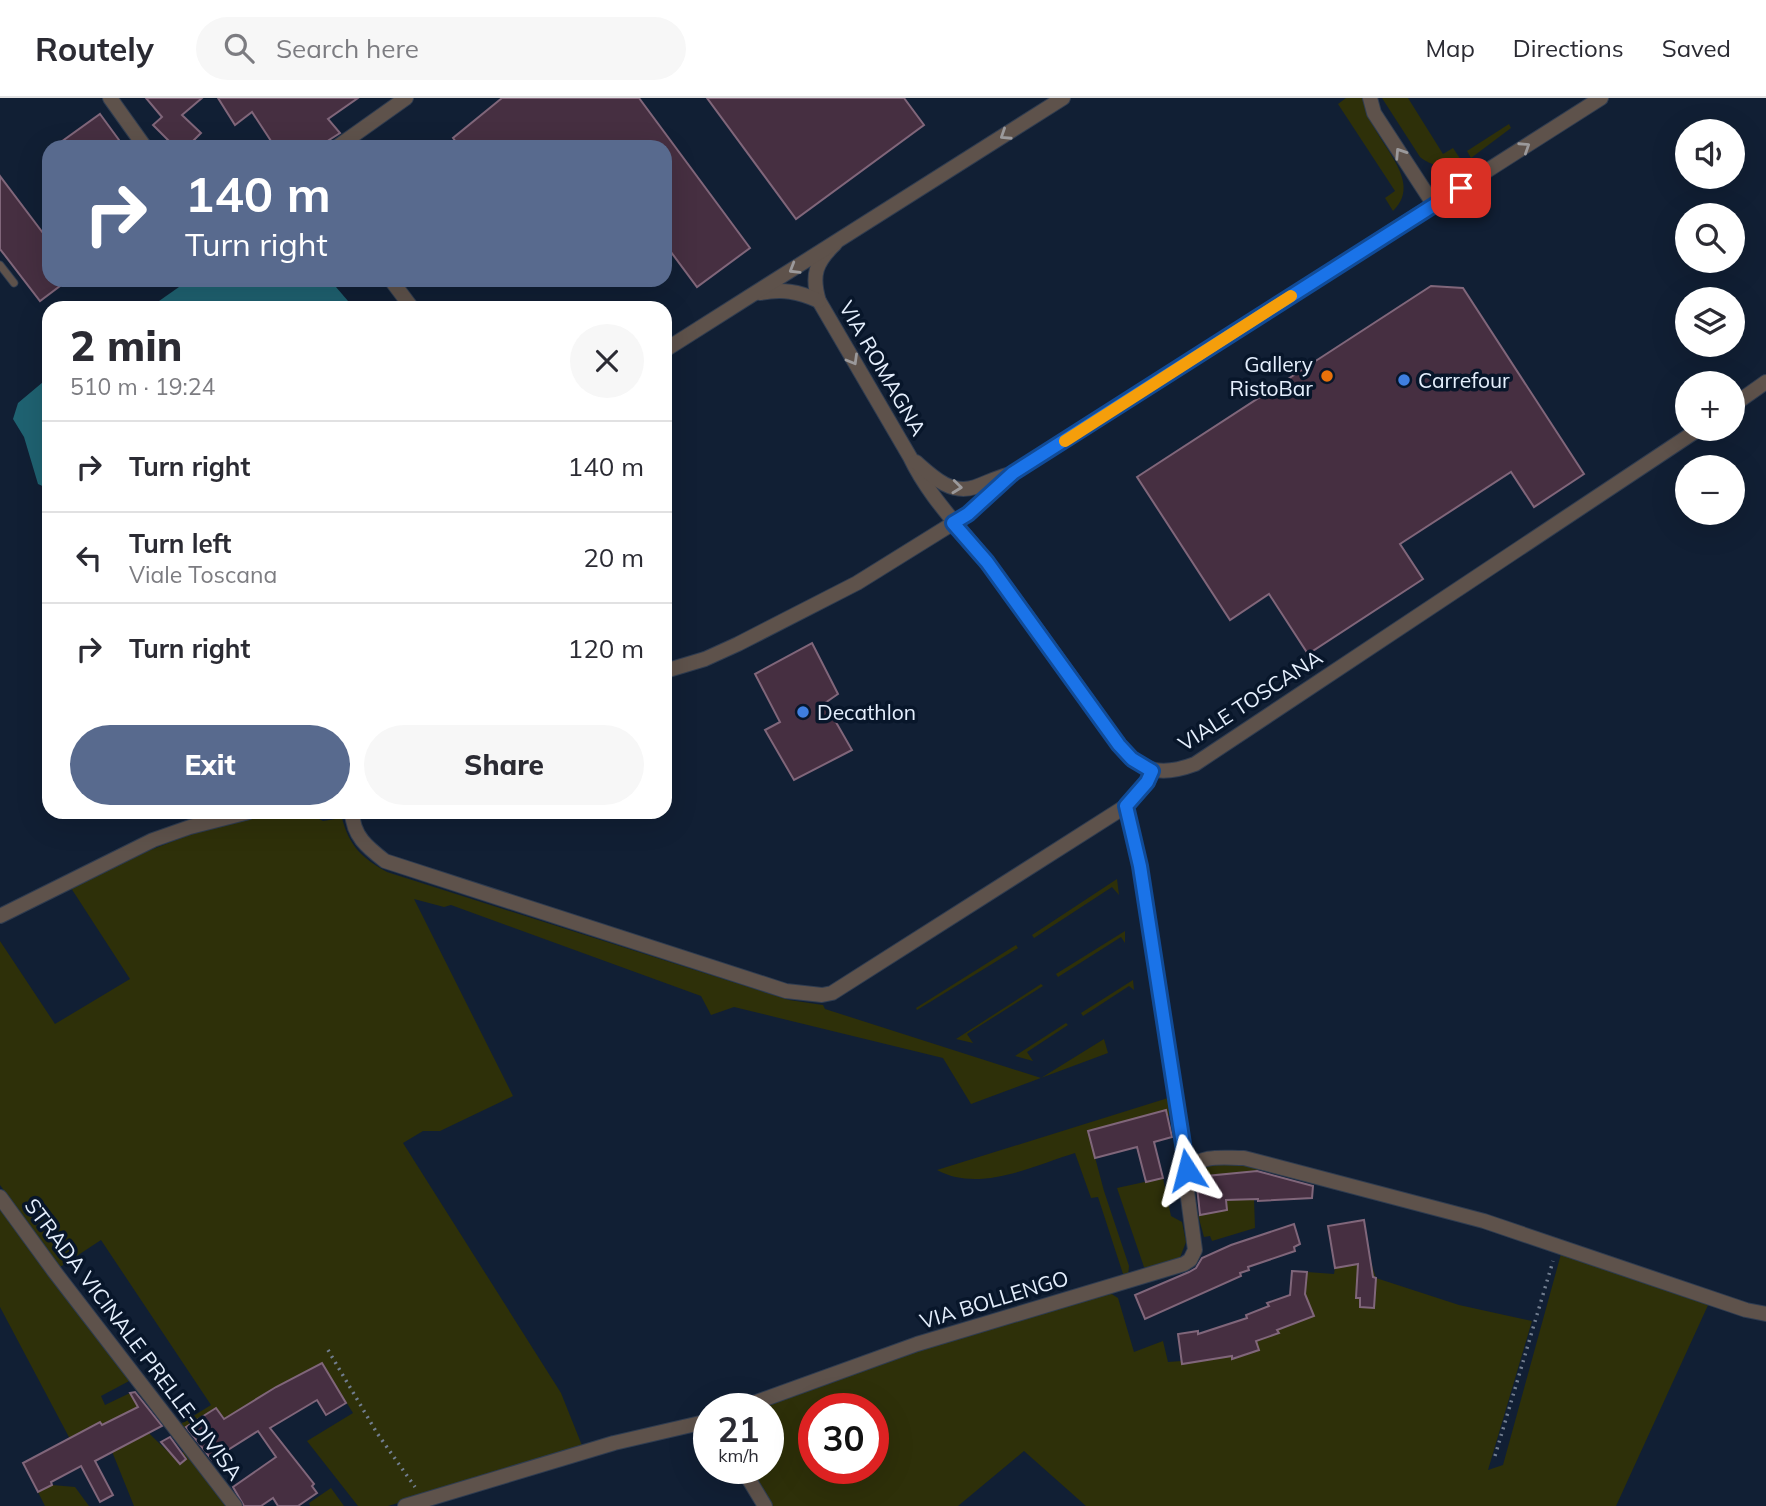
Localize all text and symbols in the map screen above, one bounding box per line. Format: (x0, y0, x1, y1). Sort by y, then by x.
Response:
search box (196, 17, 686, 80)
text: Routely (35, 28, 154, 69)
icon: search (220, 29, 258, 67)
text: Search here (276, 32, 419, 65)
text: Map (1425, 33, 1475, 63)
text: Directions (1513, 33, 1624, 63)
text: Saved (1662, 33, 1731, 63)
map controls (1675, 119, 1745, 525)
button: sound (1675, 119, 1745, 189)
one-way arrow (1000, 126, 1013, 139)
one-way arrow (1517, 143, 1530, 156)
one-way arrow (1395, 147, 1408, 160)
pin (1431, 158, 1491, 218)
text: 140 m (185, 163, 331, 224)
icon: right (70, 168, 161, 259)
icon: arrive (1442, 169, 1480, 207)
button: search (1675, 203, 1745, 273)
text: Turn right (185, 224, 328, 264)
one-way arrow (788, 261, 801, 274)
button: layers (1675, 287, 1745, 357)
street label: VIA ROMAGNA (834, 296, 932, 441)
text: 2 min (70, 319, 183, 372)
button: close (570, 324, 644, 398)
place label: Gallery RistoBar (1229, 351, 1313, 401)
one-way arrow (845, 352, 858, 365)
place label: Carrefour (1418, 367, 1510, 393)
marker: Gallery RistoBar (1319, 368, 1335, 384)
button: + (1675, 371, 1745, 441)
text: 510 m · 19:24 (70, 372, 215, 401)
marker: Carrefour (1396, 372, 1412, 388)
icon: right (70, 448, 108, 486)
text: Turn right (129, 450, 250, 483)
text: 140 m (568, 450, 644, 483)
button: − (1675, 455, 1745, 525)
one-way arrow (951, 480, 963, 495)
text: Turn left (129, 527, 231, 560)
icon: left (70, 539, 108, 577)
text: 20 m (583, 541, 644, 574)
text: Viale Toscana (129, 560, 277, 589)
icon: right (70, 630, 108, 668)
text: Turn right (129, 632, 250, 665)
text: 120 m (568, 632, 644, 665)
street label: VIALE TOSCANA (1173, 643, 1327, 756)
place label: Decathlon (817, 699, 916, 725)
marker: Decathlon (795, 704, 811, 720)
button: Exit (70, 725, 350, 805)
button: Share (364, 725, 644, 805)
position arrow (1150, 1133, 1224, 1207)
street label: STRADA VICINALE PRELLE-DIVISA (19, 1193, 249, 1486)
street label: VIA BOLLENGO (917, 1264, 1071, 1334)
speed limit sign: 30 (798, 1393, 889, 1484)
text: 21 (717, 1407, 760, 1451)
text: km/h (718, 1444, 759, 1467)

